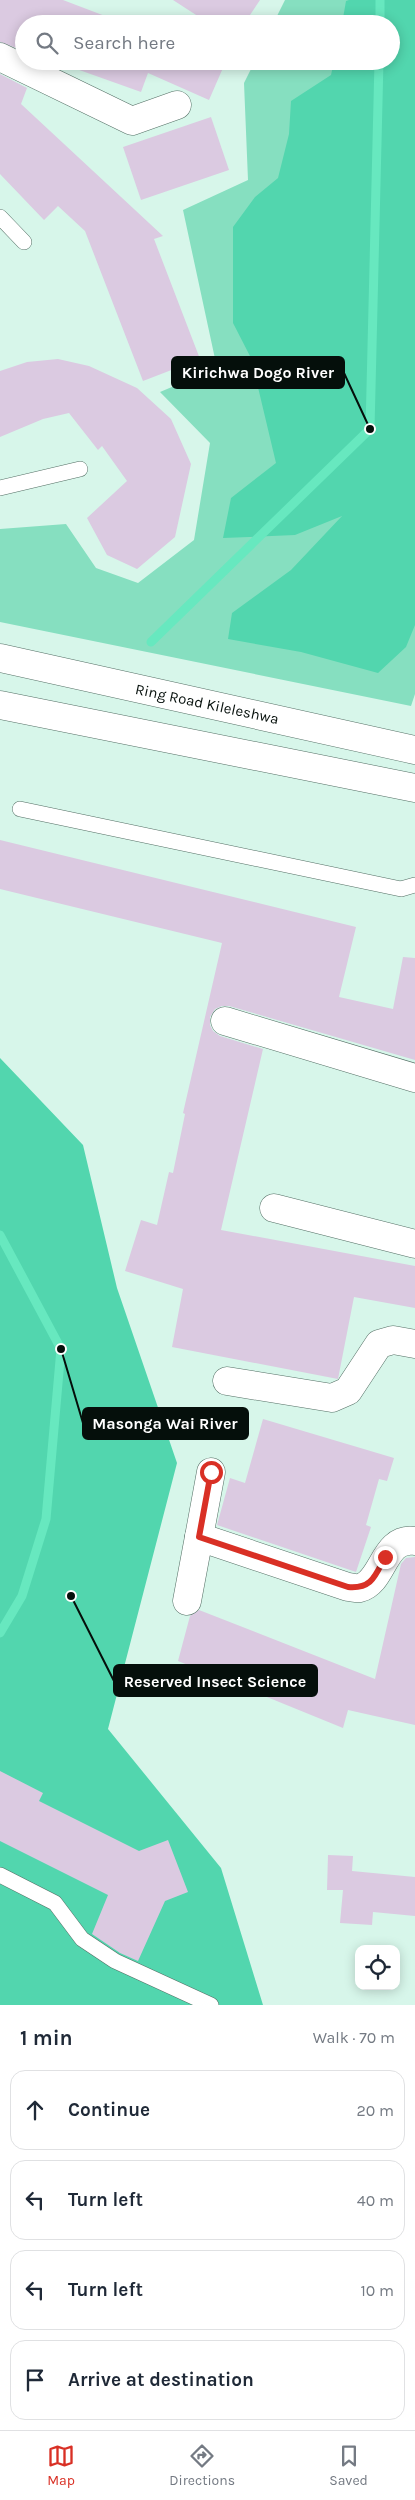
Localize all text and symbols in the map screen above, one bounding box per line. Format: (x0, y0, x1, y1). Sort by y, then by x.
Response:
search box (15, 15, 400, 70)
icon: search (33, 29, 61, 57)
text: Search here (73, 32, 175, 54)
callout: Kirichwa Dogo River (172, 357, 344, 388)
text: Kirichwa Dogo River (182, 363, 335, 382)
street label: Ring Road Kileleshwa (134, 680, 280, 728)
callout: Masonga Wai River (83, 1408, 248, 1439)
text: Masonga Wai River (92, 1414, 238, 1433)
route start (200, 1461, 223, 1484)
route end (374, 1546, 397, 1569)
callout: Reserved Insect Science (114, 1665, 317, 1696)
text: Reserved Insect Science (124, 1672, 306, 1691)
map controls (355, 1945, 400, 1990)
button: locate (355, 1945, 400, 1990)
text: 1 min (20, 2026, 73, 2050)
text: Walk · 70 m (313, 2028, 395, 2047)
icon: ahead (21, 2096, 49, 2124)
text: Continue (68, 2099, 150, 2121)
text: 20 m (356, 2101, 394, 2120)
icon: left (21, 2186, 49, 2214)
text: Turn left (68, 2189, 143, 2211)
text: 40 m (357, 2191, 394, 2210)
icon: left (21, 2276, 49, 2304)
text: Turn left (68, 2279, 143, 2301)
text: 10 m (360, 2281, 394, 2300)
icon: arrive (21, 2366, 49, 2394)
text: Arrive at destination (68, 2369, 254, 2391)
tab: Map (47, 2442, 75, 2489)
tab: Directions (169, 2442, 235, 2489)
tab: Saved (329, 2442, 368, 2489)

